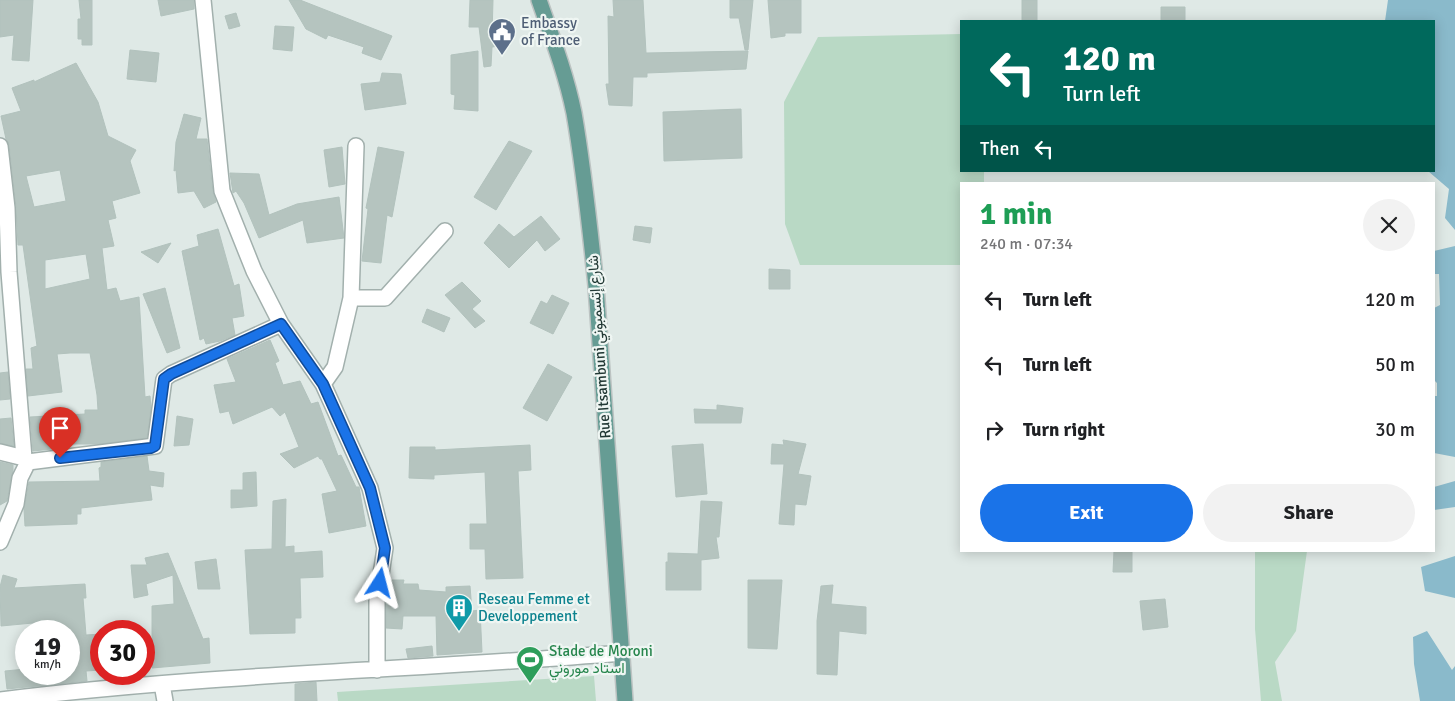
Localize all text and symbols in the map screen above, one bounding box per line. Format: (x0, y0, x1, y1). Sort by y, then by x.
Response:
place label: Embassy of France (521, 14, 580, 49)
public building icon: Embassy of France (487, 17, 517, 56)
text: 120 m (1063, 37, 1156, 80)
icon: left (980, 40, 1045, 105)
text: Turn left (1063, 80, 1141, 107)
icon: left (1030, 135, 1058, 163)
text: Then (980, 137, 1020, 161)
text: 1 min (980, 196, 1052, 233)
button: close (1363, 199, 1415, 251)
text: 240 m · 07:34 (980, 234, 1073, 254)
street label: Rue Itsambuni شارع إتسمبوني (584, 254, 618, 439)
icon: left (980, 286, 1008, 314)
text: Turn left (1023, 288, 1092, 312)
text: 120 m (1365, 288, 1415, 312)
icon: left (980, 351, 1008, 379)
text: Turn left (1023, 353, 1092, 377)
text: 50 m (1375, 353, 1415, 377)
pin (39, 407, 81, 458)
icon: arrive (46, 414, 74, 442)
icon: right (980, 416, 1008, 444)
text: Turn right (1023, 418, 1105, 442)
text: 30 m (1375, 418, 1415, 442)
button: Exit (980, 484, 1193, 542)
button: Share (1203, 484, 1415, 542)
position arrow (353, 556, 405, 608)
place label: Reseau Femme et Developpement (478, 590, 590, 625)
building icon: Reseau Femme et Developpement (444, 593, 474, 632)
speed limit sign: 30 (90, 620, 155, 685)
text: 19 (34, 631, 61, 662)
place label: Stade de Moroni استاد موروني (549, 642, 653, 681)
sports icon: Stade de Moroni استاد موروني (515, 645, 545, 684)
text: km/h (34, 657, 61, 672)

